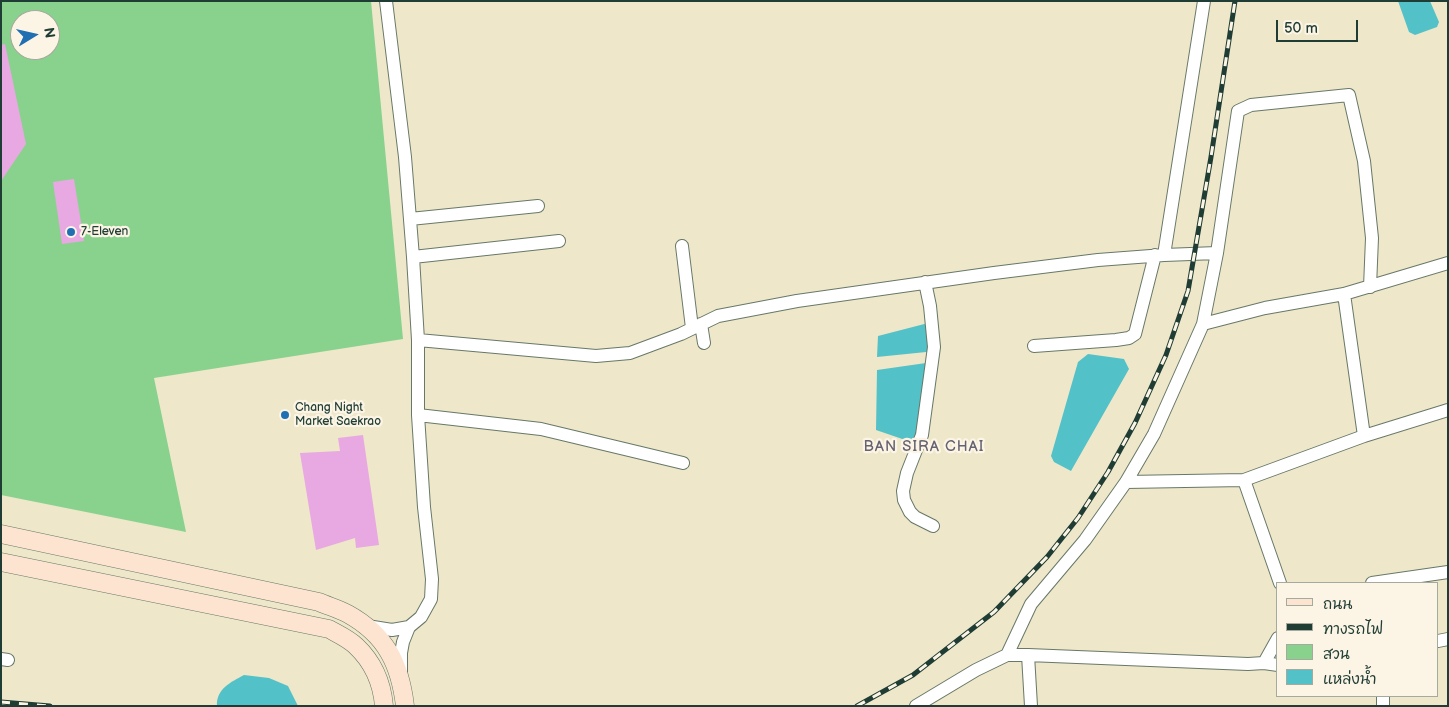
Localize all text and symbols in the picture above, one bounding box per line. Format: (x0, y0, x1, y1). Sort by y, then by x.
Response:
north arrow (10, 10, 60, 60)
scale bar (1279, 10, 1362, 42)
text: 50 m (1284, 19, 1318, 38)
text: N (40, 26, 59, 39)
place label: 7-Eleven (81, 225, 128, 239)
marker: 7-Eleven (65, 226, 77, 238)
place label: Chang Night Market Saekrao (295, 401, 381, 429)
marker: Chang Night Market Saekrao (279, 409, 291, 421)
district label: BAN SIRA CHAI (862, 438, 986, 456)
legend (1276, 582, 1439, 697)
text: ถนน (1323, 595, 1352, 614)
text: ทางรถไฟ (1323, 620, 1383, 639)
text: สวน (1323, 645, 1350, 664)
text: แหล่งน้ำ (1323, 670, 1377, 689)

